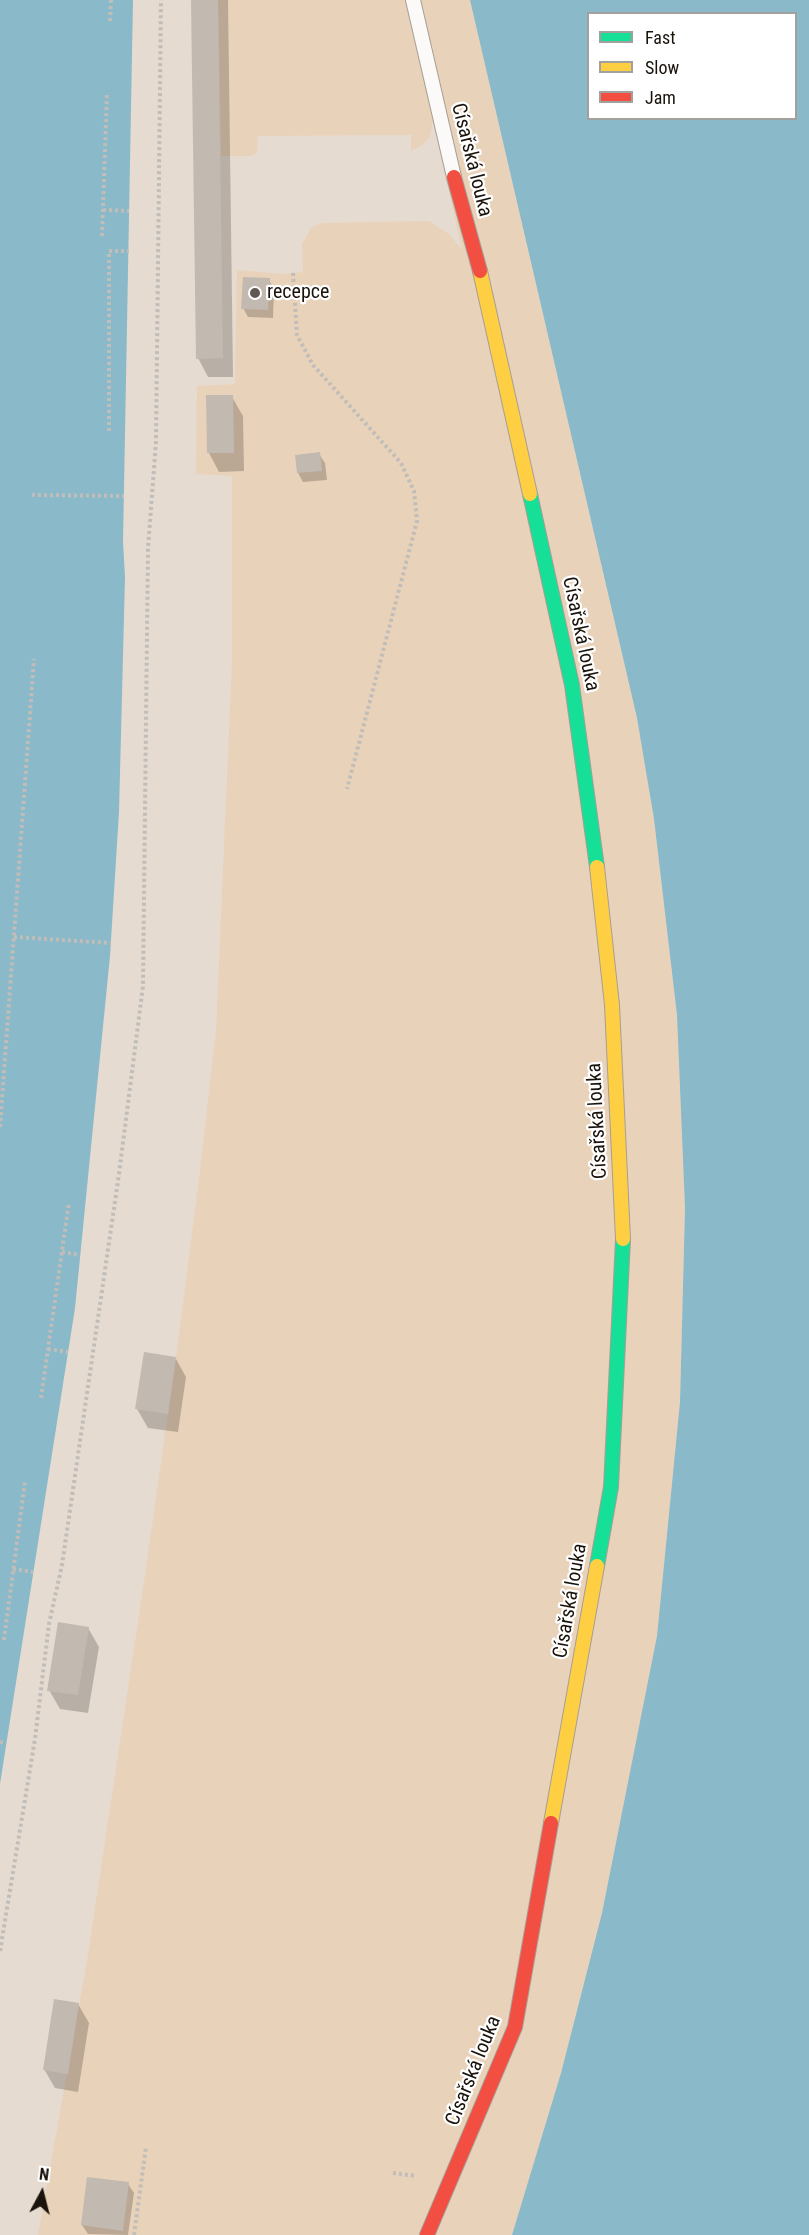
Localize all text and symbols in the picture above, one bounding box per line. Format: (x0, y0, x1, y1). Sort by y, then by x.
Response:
legend (587, 12, 797, 120)
text: Fast (645, 27, 676, 48)
text: Slow (645, 57, 679, 78)
text: Jam (645, 87, 676, 108)
street label: Císařská louka (445, 101, 497, 219)
place label: recepce (267, 281, 329, 305)
marker: recepce (248, 286, 262, 300)
street label: Císařská louka (556, 575, 604, 693)
street label: Císařská louka (583, 1062, 613, 1180)
street label: Císařská louka (549, 1542, 593, 1660)
street label: Císařská louka (441, 2013, 507, 2129)
north arrow (12, 2163, 72, 2223)
text: N (38, 2165, 50, 2185)

